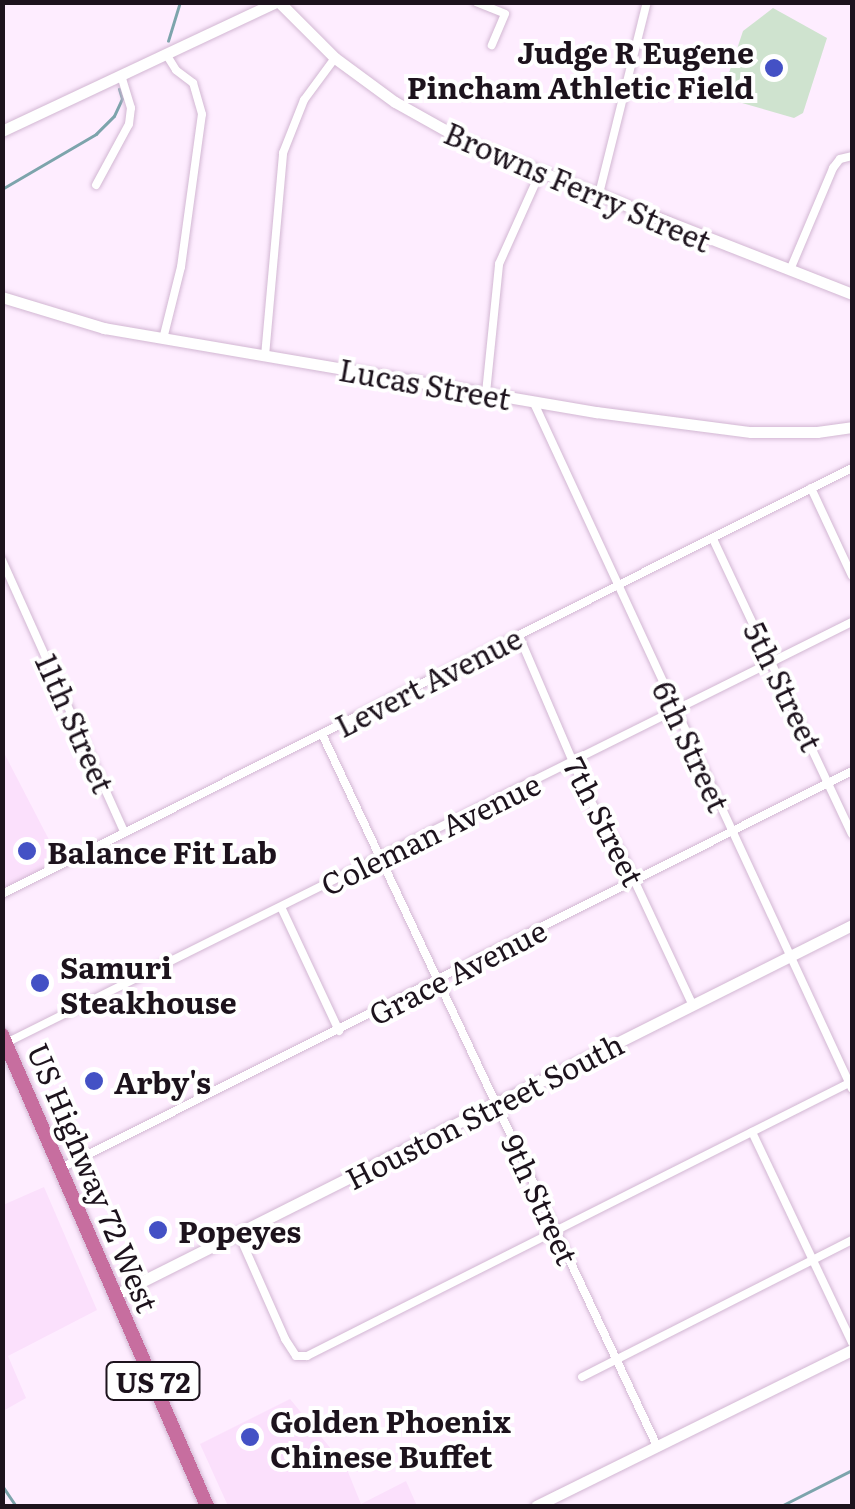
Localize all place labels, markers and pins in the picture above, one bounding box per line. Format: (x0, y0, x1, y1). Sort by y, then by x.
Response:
place label: Judge R Eugene Pincham Athletic Field (407, 33, 754, 104)
marker: Judge R Eugene Pincham Athletic Field (763, 57, 785, 79)
place label: Balance Fit Lab (47, 833, 277, 869)
marker: Balance Fit Lab (16, 840, 38, 862)
place label: Samuri Steakhouse (60, 948, 237, 1018)
marker: Samuri Steakhouse (29, 972, 51, 994)
place label: Arby's (114, 1063, 211, 1099)
marker: Arby's (83, 1070, 105, 1092)
place label: Popeyes (178, 1212, 301, 1248)
marker: Popeyes (147, 1219, 169, 1241)
place label: Golden Phoenix Chinese Buffet (270, 1402, 511, 1472)
marker: Golden Phoenix Chinese Buffet (239, 1426, 261, 1448)

